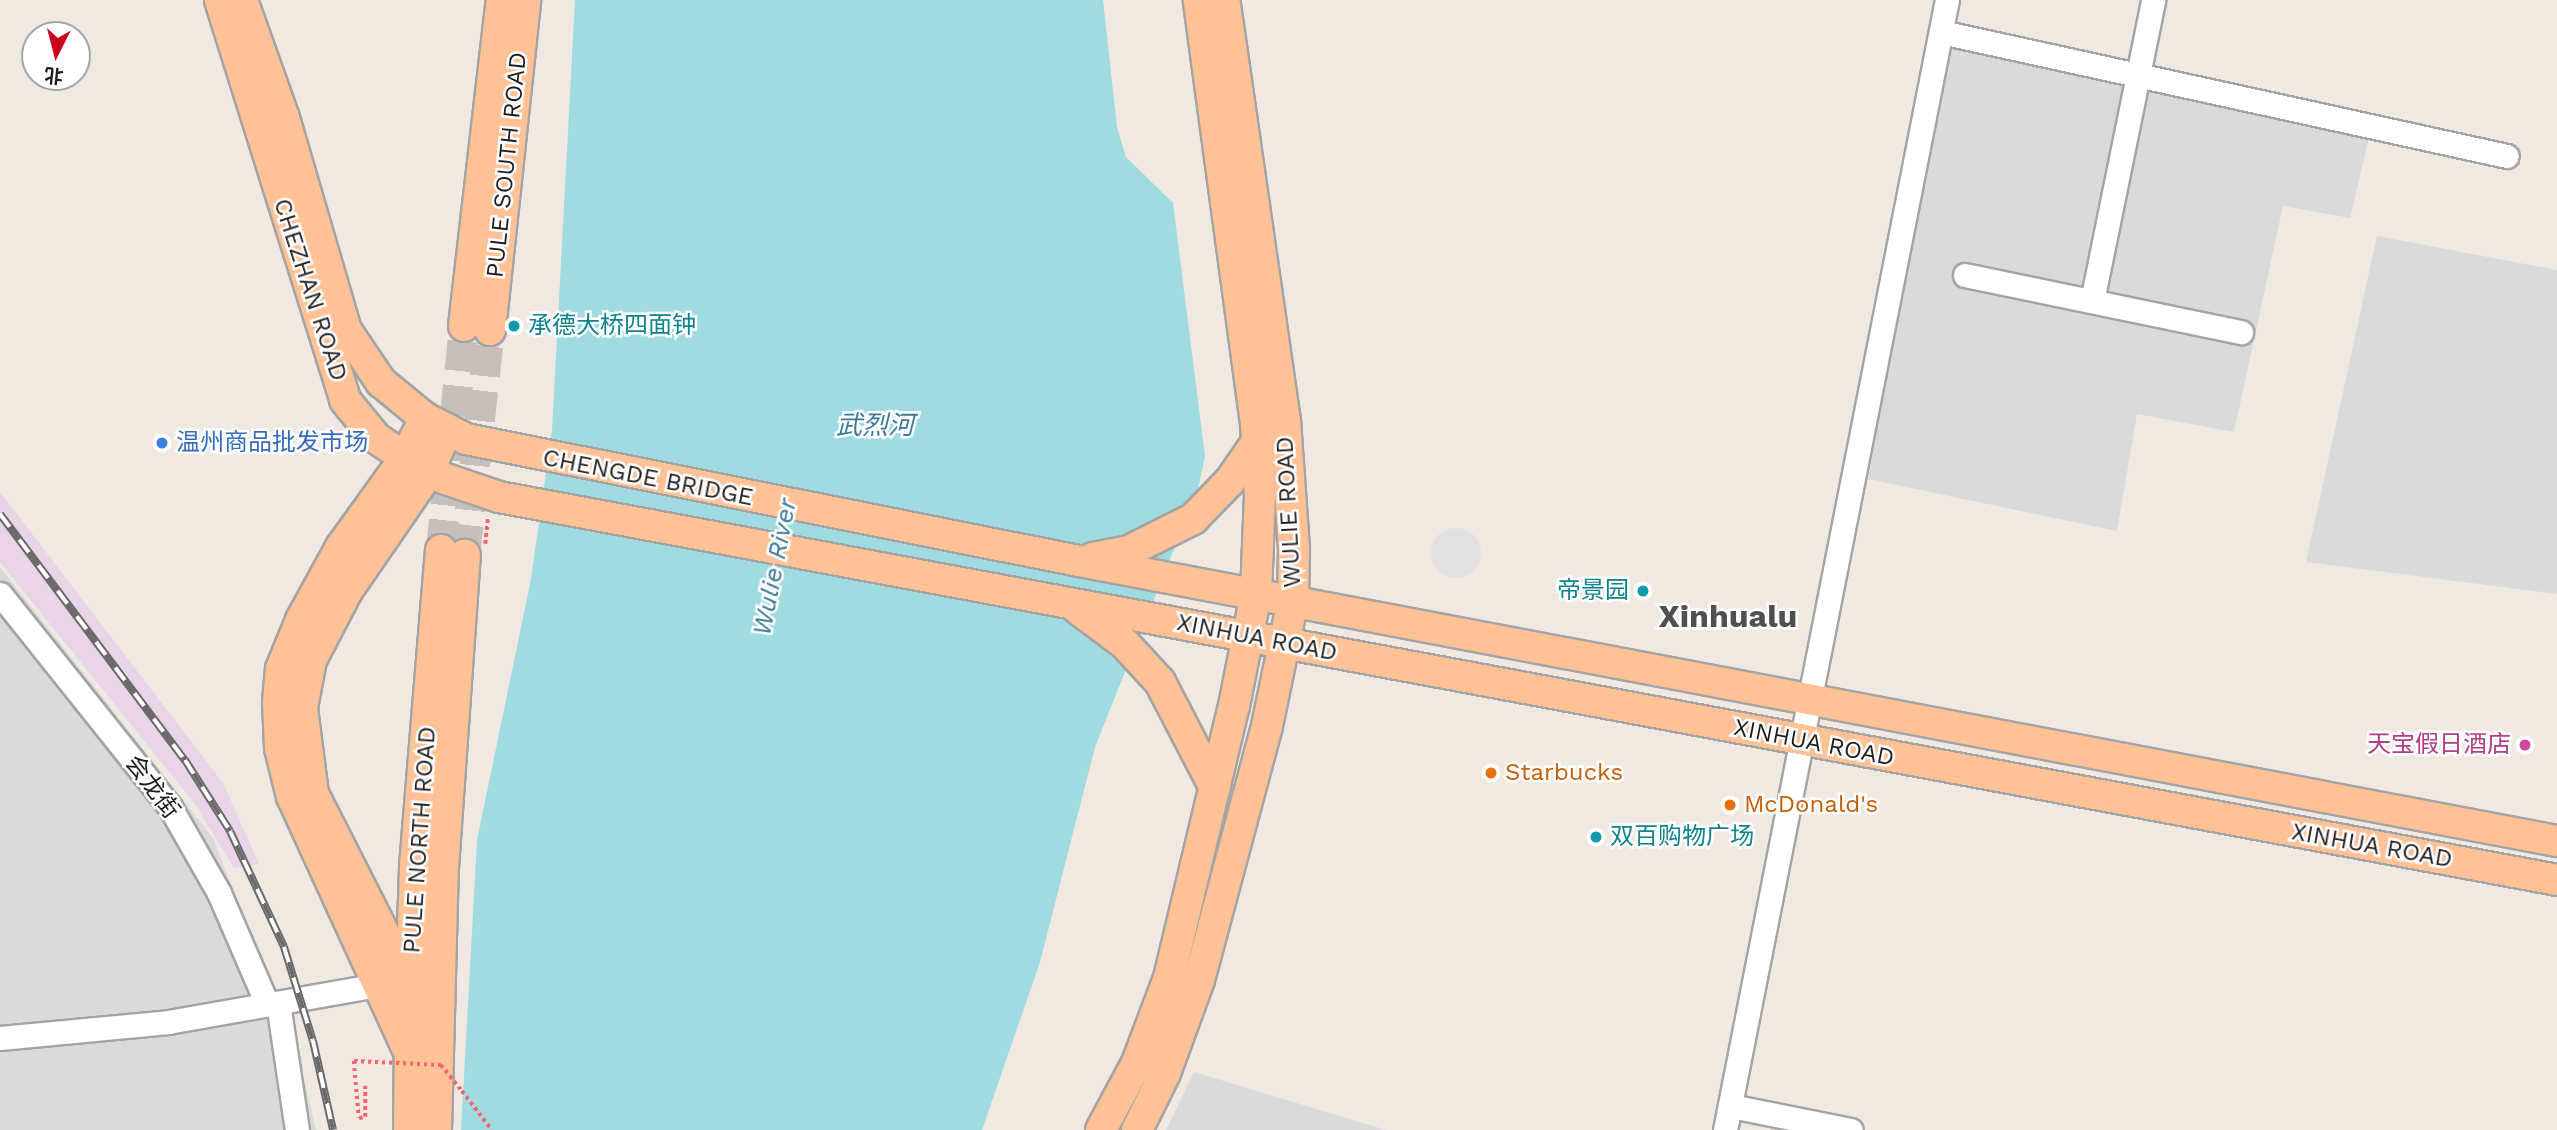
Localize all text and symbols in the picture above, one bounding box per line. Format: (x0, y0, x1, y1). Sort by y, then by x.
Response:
north arrow (21, 21, 91, 91)
street label: PULE SOUTH ROAD (481, 51, 533, 279)
text: 北 (43, 63, 65, 88)
street label: CHEZHAN ROAD (267, 195, 353, 385)
place label: 承德大桥四面钟 (528, 312, 696, 340)
marker: 承德大桥四面钟 (506, 318, 522, 334)
water label: 武烈河 (836, 410, 914, 442)
place label: 温州商品批发市场 (176, 429, 368, 457)
marker: 温州商品批发市场 (154, 435, 170, 451)
street label: WULIE ROAD (1271, 436, 1307, 588)
street label: CHENGDE BRIDGE (540, 443, 756, 513)
water label: Wulie River (746, 496, 804, 638)
place label: 帝景园 (1557, 577, 1629, 605)
marker: 帝景园 (1635, 583, 1651, 599)
district label: Xinhualu (1659, 597, 1797, 635)
street label: XINHUA ROAD (1174, 608, 1340, 668)
street label: XINHUA ROAD (1731, 713, 1897, 773)
street label: PULE NORTH ROAD (398, 726, 442, 954)
place label: 天宝假日酒店 (2367, 731, 2511, 759)
marker: 天宝假日酒店 (2517, 737, 2533, 753)
street label: 会龙街 (119, 750, 185, 824)
place label: Starbucks (1505, 759, 1623, 787)
marker: Starbucks (1483, 765, 1499, 781)
place label: McDonald's (1744, 791, 1878, 819)
marker: McDonald's (1722, 797, 1738, 813)
street label: XINHUA ROAD (2289, 818, 2455, 874)
place label: 双百购物广场 (1610, 823, 1754, 851)
marker: 双百购物广场 (1588, 829, 1604, 845)

